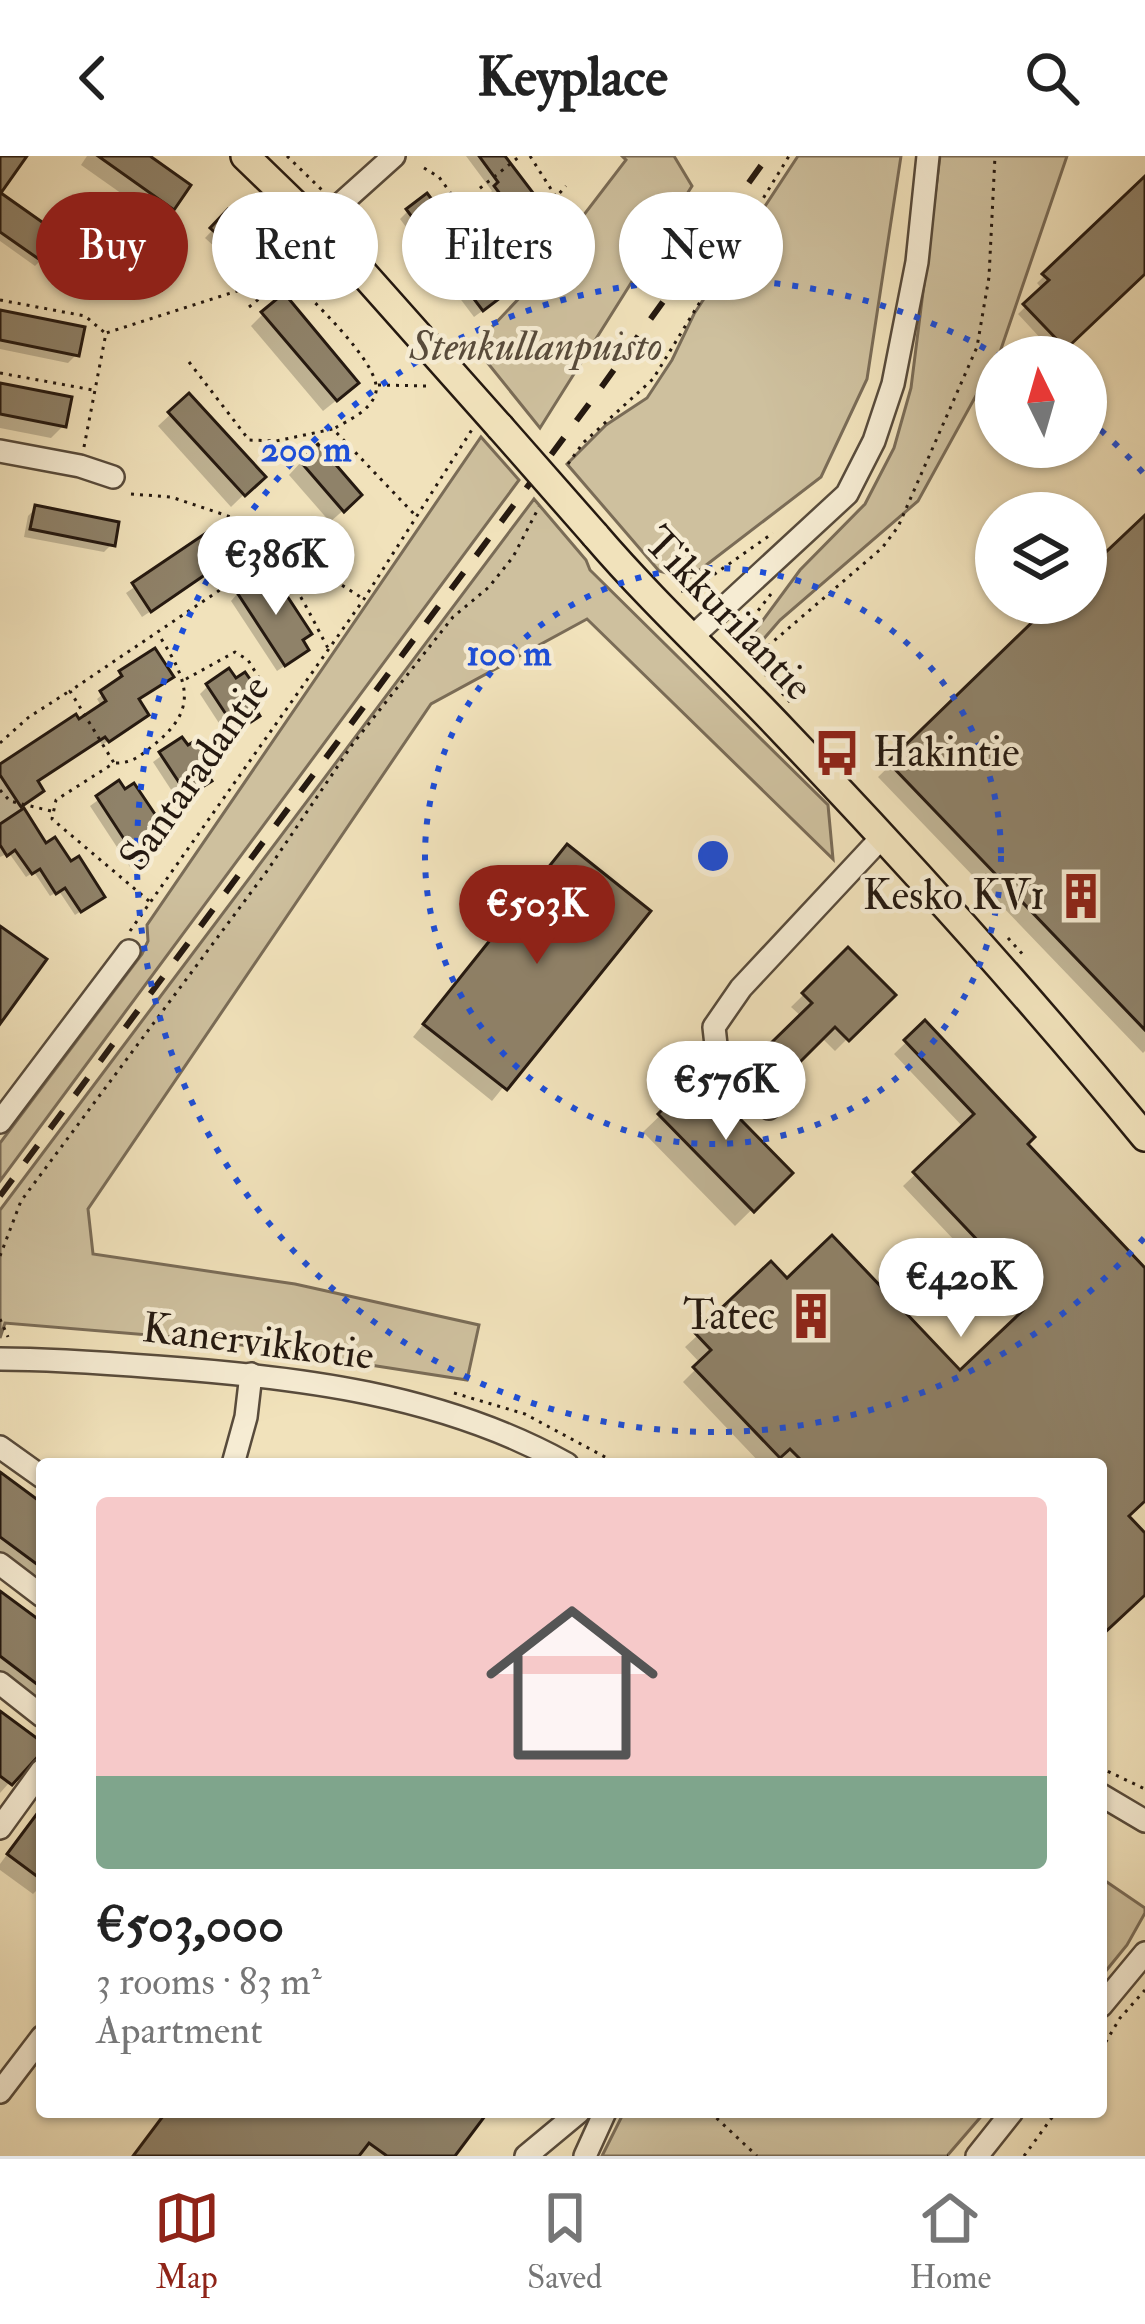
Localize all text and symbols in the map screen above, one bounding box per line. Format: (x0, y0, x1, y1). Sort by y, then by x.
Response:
text: Keyplace (477, 44, 668, 112)
icon: back (60, 45, 126, 111)
icon: search (1019, 45, 1085, 111)
chip: Buy (36, 192, 188, 300)
chip: Rent (212, 192, 378, 300)
chip: Filters (402, 192, 595, 300)
chip: New (619, 192, 783, 300)
park label: Stenkullanpuisto (409, 321, 662, 373)
north arrow (975, 336, 1107, 468)
map controls (975, 336, 1107, 624)
text: 200 m (261, 427, 351, 472)
button: layers (975, 492, 1107, 624)
pin: €386K (192, 516, 360, 618)
street label: Tikkurilantie (632, 516, 824, 712)
text: €386K (224, 530, 328, 579)
text: 100 m (466, 631, 552, 676)
street label: Santaradantie (108, 665, 282, 881)
place label: Hakintie (873, 727, 1020, 779)
bus stop icon: Hakintie (812, 728, 862, 778)
centre of rings (692, 835, 734, 877)
pin: €503K (453, 865, 621, 967)
place label: Kesko KV1 (863, 870, 1045, 922)
building icon: Kesko KV1 (1056, 871, 1106, 921)
text: €503K (486, 879, 588, 928)
pin: €576K (642, 1041, 810, 1143)
text: €576K (674, 1055, 778, 1104)
pin: €420K (877, 1238, 1045, 1340)
text: €420K (906, 1252, 1016, 1301)
place label: Tatec (683, 1290, 775, 1342)
building icon: Tatec (786, 1291, 836, 1341)
street label: Kanervikkotie (139, 1302, 377, 1382)
icon: home (464, 1575, 680, 1791)
text: €503,000 (96, 1893, 284, 1957)
text: 3 rooms · 83 m² (96, 1957, 322, 2006)
text: Apartment (96, 2006, 263, 2055)
tab: Map (154, 2185, 220, 2298)
tab: Saved (527, 2185, 602, 2298)
tab: Home (910, 2185, 991, 2298)

